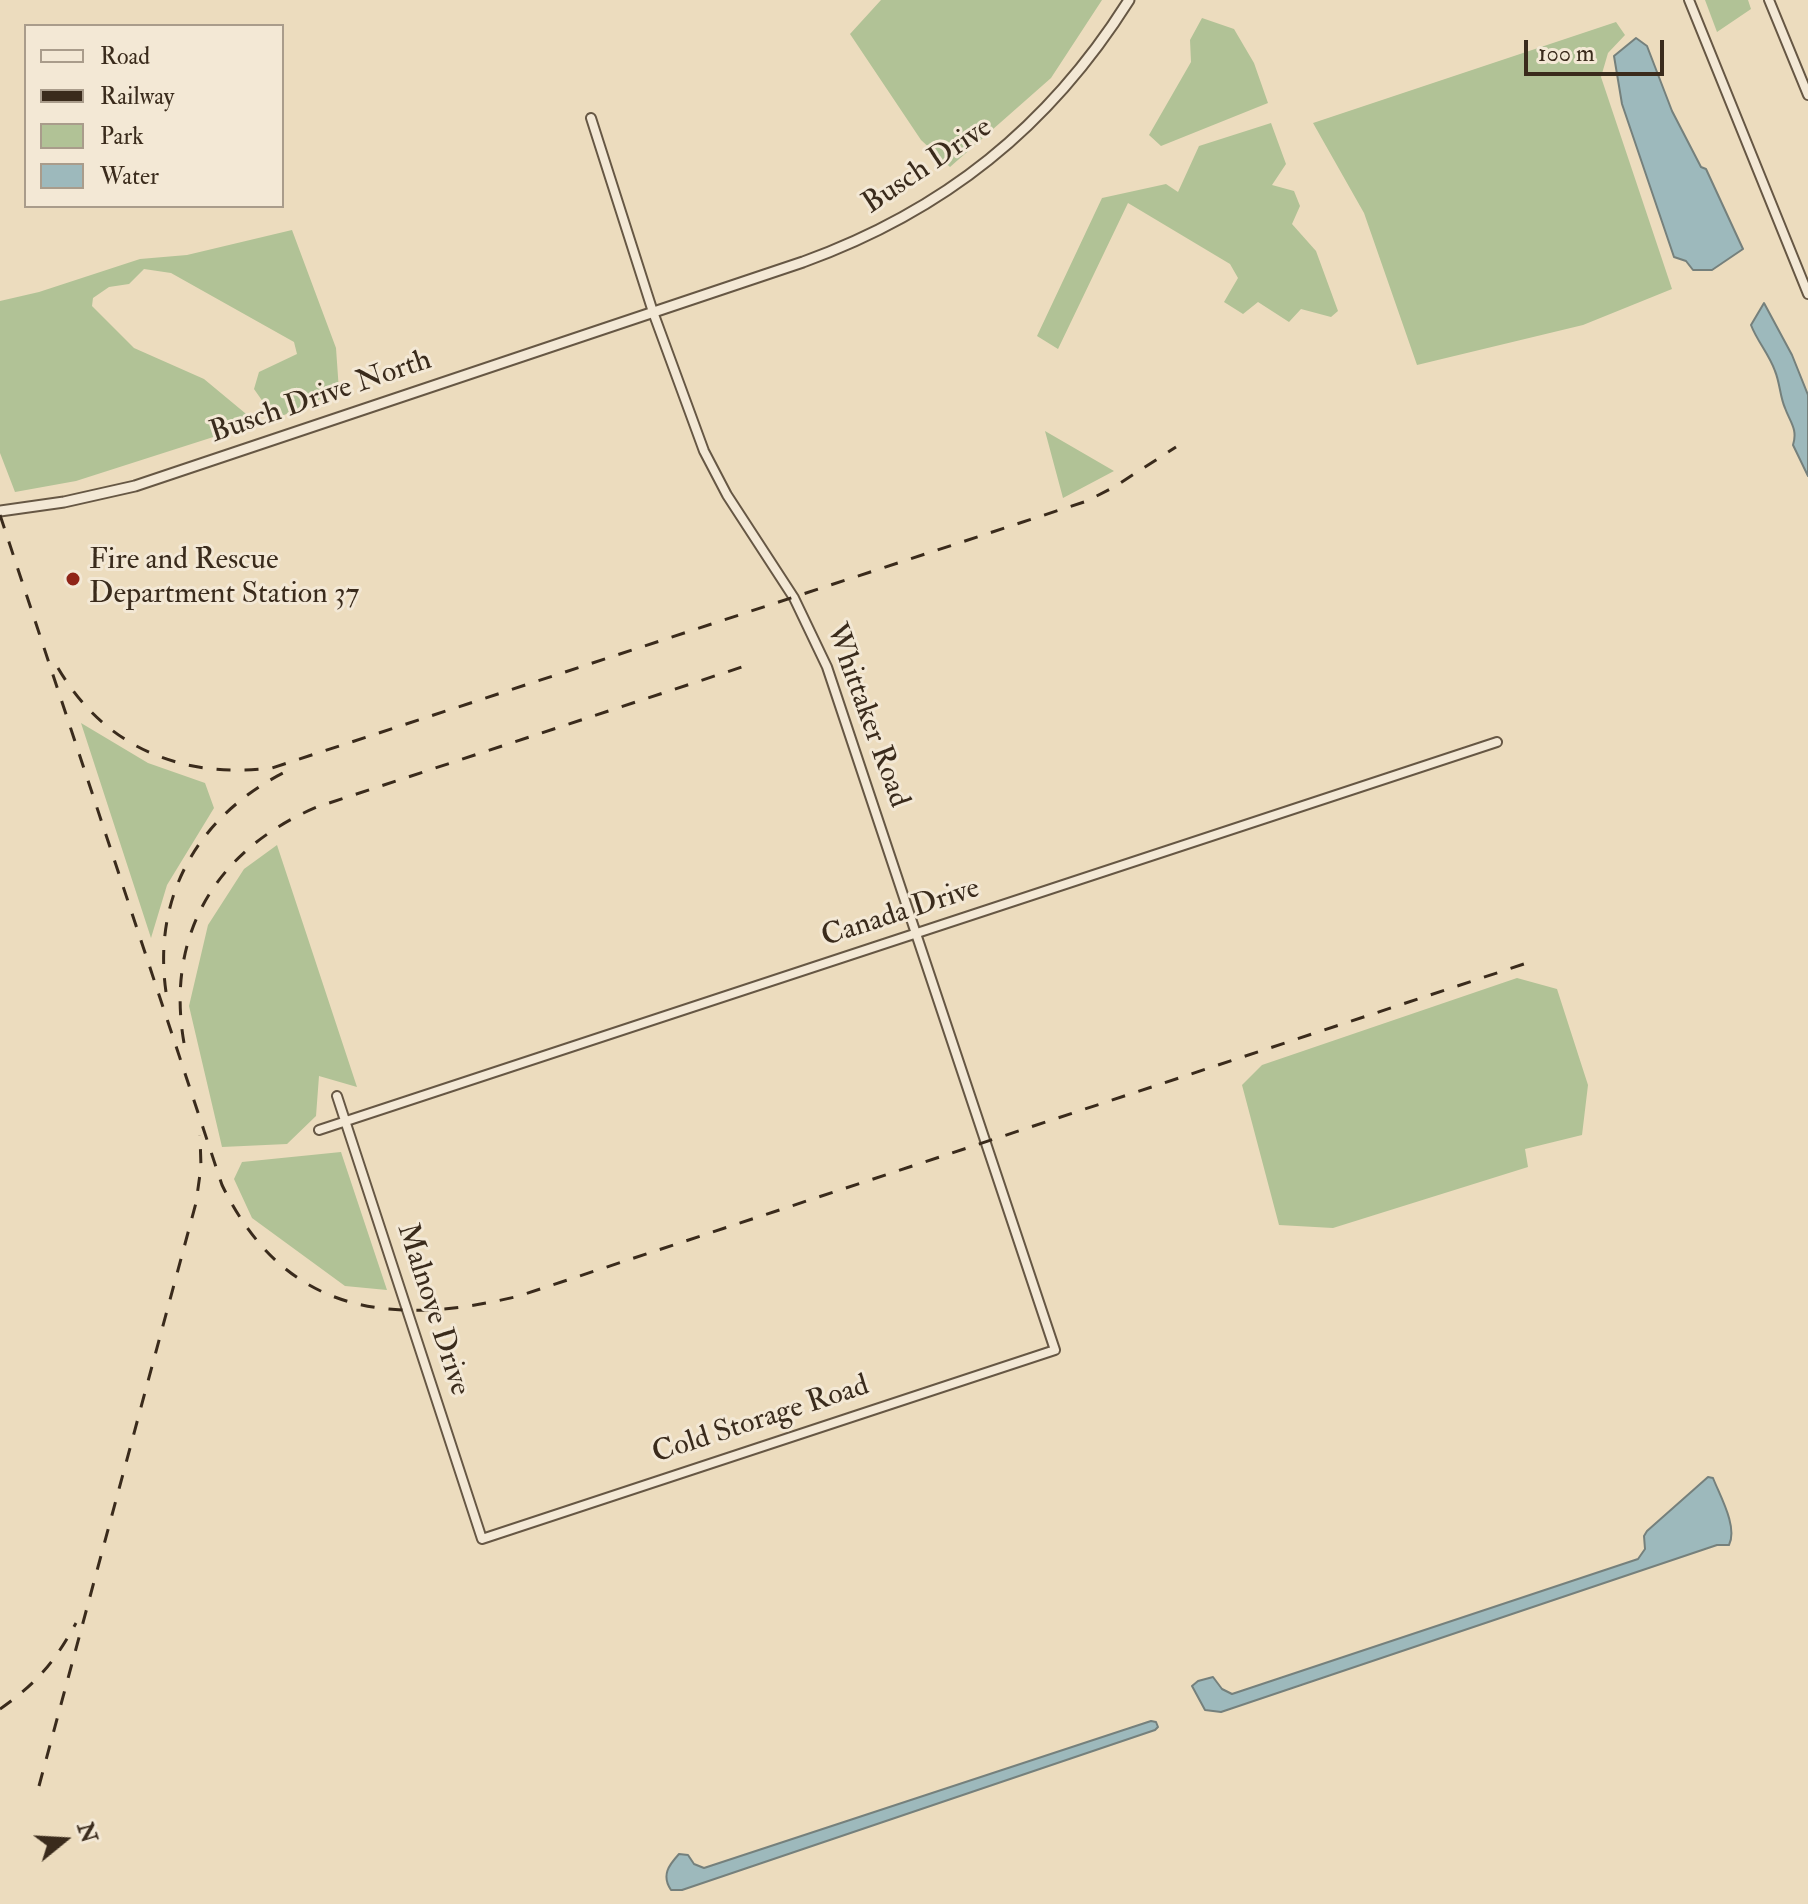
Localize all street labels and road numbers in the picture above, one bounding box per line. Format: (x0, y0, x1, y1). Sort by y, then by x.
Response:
street label: Busch Drive (856, 111, 1000, 223)
street label: Busch Drive North (206, 343, 436, 453)
street label: Whittaker Road (816, 619, 916, 813)
street label: Canada Drive (817, 872, 985, 956)
street label: Malnove Drive (387, 1219, 477, 1401)
street label: Cold Storage Road (648, 1369, 874, 1473)

